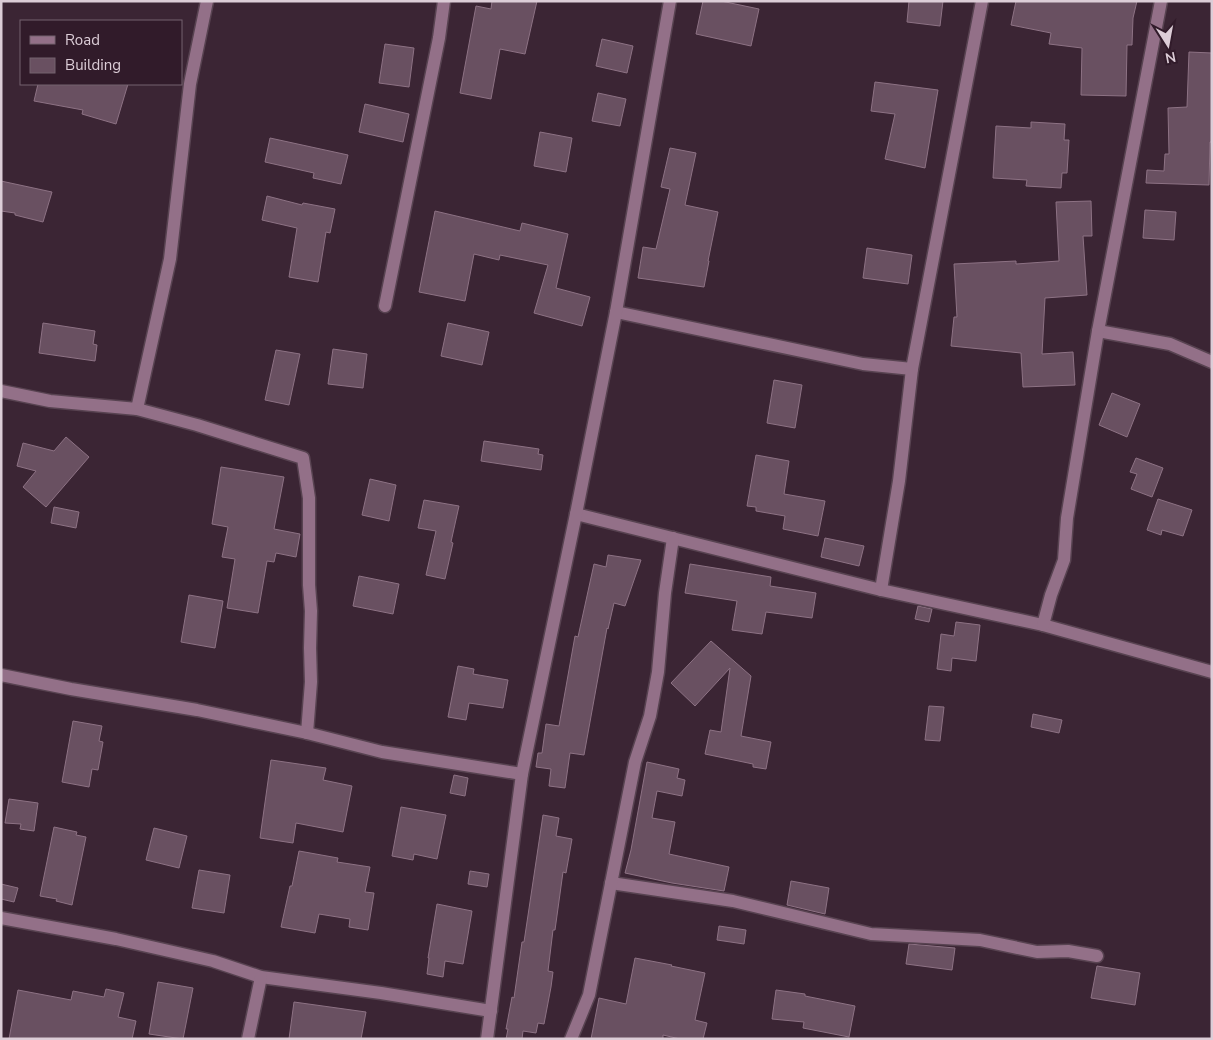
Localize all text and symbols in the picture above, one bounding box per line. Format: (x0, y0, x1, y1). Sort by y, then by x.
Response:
legend (20, 20, 182, 85)
north arrow (1143, 20, 1193, 70)
text: Road (65, 30, 100, 50)
text: N (1163, 47, 1177, 68)
text: Building (65, 55, 121, 75)

